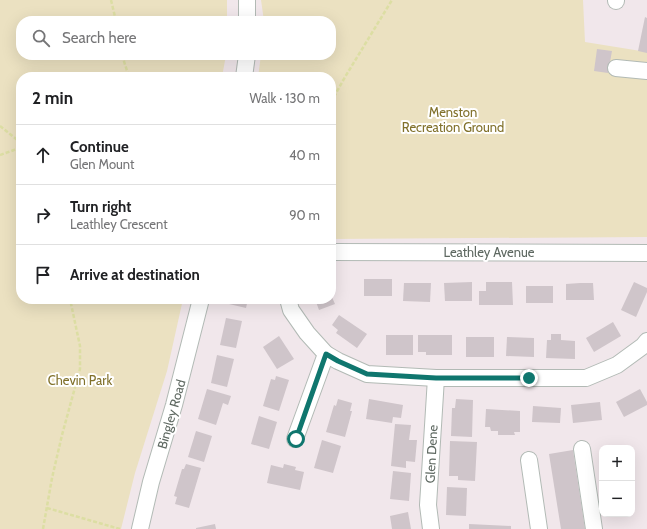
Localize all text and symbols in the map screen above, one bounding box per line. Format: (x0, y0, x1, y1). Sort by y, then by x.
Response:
search box (16, 16, 336, 60)
icon: search (30, 27, 52, 49)
text: Search here (62, 29, 137, 47)
text: 2 min (32, 88, 73, 108)
text: Walk · 130 m (249, 90, 320, 106)
park label: Menston Recreation Ground (402, 104, 504, 135)
text: Continue (70, 138, 129, 156)
icon: ahead (32, 144, 54, 166)
text: 40 m (289, 147, 320, 163)
text: Glen Mount (70, 156, 134, 172)
text: Turn right (70, 198, 131, 216)
icon: right (32, 204, 54, 226)
text: 90 m (289, 207, 320, 223)
text: Leathley Crescent (70, 216, 168, 232)
street label: Leathley Avenue (444, 244, 535, 260)
icon: arrive (32, 264, 54, 286)
text: Arrive at destination (70, 266, 200, 284)
route end (520, 369, 538, 387)
park label: Chevin Park (48, 372, 112, 388)
street label: Bingley Road (153, 377, 189, 451)
street label: Glen Dene (421, 424, 441, 484)
route start (287, 430, 305, 448)
map controls (599, 445, 635, 517)
button: + (599, 445, 635, 481)
button: − (599, 481, 635, 517)

